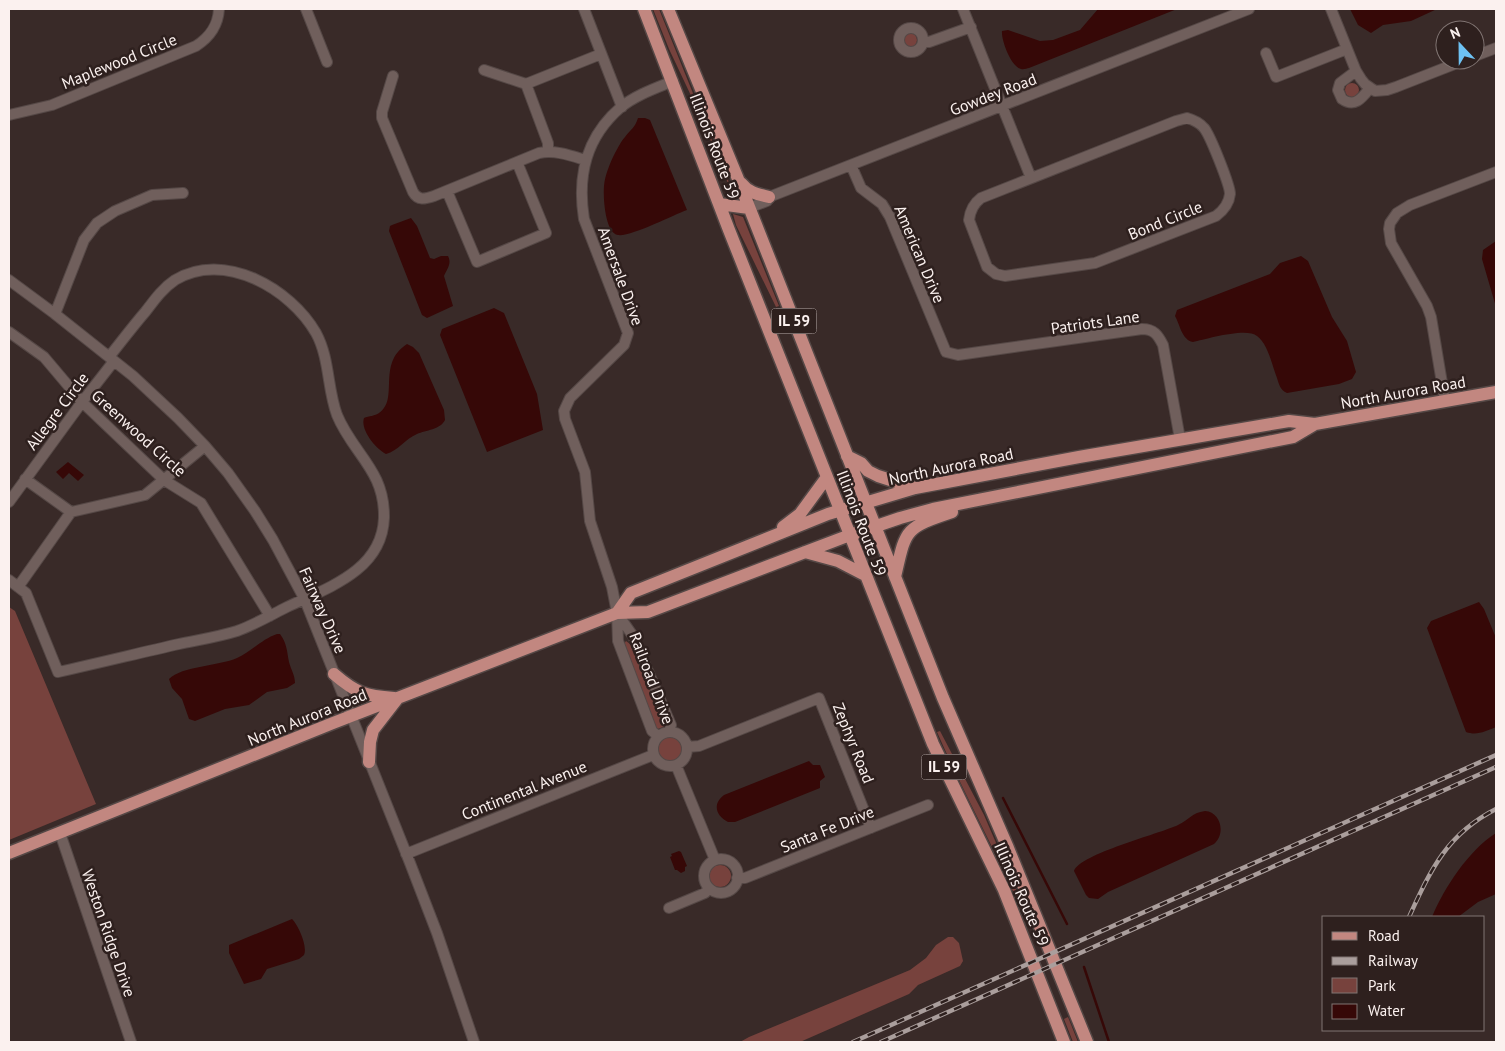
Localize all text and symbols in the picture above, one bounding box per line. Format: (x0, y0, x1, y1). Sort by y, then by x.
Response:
north arrow (1435, 20, 1485, 70)
text: N (1447, 23, 1463, 43)
street label: Maplewood Circle (59, 29, 179, 93)
street label: Gowdey Road (947, 68, 1039, 120)
street label: Illinois Route 59 (686, 90, 744, 202)
street label: Bond Circle (1125, 196, 1205, 244)
street label: American Drive (890, 202, 950, 306)
street label: Amersale Drive (594, 224, 648, 328)
street label: Patriots Lane (1049, 306, 1141, 338)
road number: IL 59 (772, 308, 816, 334)
street label: Allegre Circle (21, 368, 93, 454)
street label: North Aurora Road (1339, 371, 1467, 413)
street label: Greenwood Circle (88, 385, 190, 481)
street label: North Aurora Road (887, 443, 1015, 489)
street label: Illinois Route 59 (833, 467, 891, 579)
street label: Fairway Drive (295, 564, 351, 656)
street label: Railroad Drive (625, 629, 679, 727)
street label: North Aurora Road (245, 684, 369, 750)
street label: Zephyr Road (829, 700, 879, 786)
road number: IL 59 (922, 754, 966, 780)
street label: Continental Avenue (459, 756, 589, 824)
street label: Santa Fe Drive (777, 801, 877, 857)
street label: Illinois Route 59 (990, 839, 1054, 949)
street label: Weston Ridge Drive (78, 867, 140, 999)
legend (1322, 916, 1485, 1031)
text: Road (1368, 926, 1400, 945)
text: Railway (1368, 951, 1418, 970)
text: Park (1368, 976, 1396, 995)
text: Water (1368, 1001, 1405, 1020)

